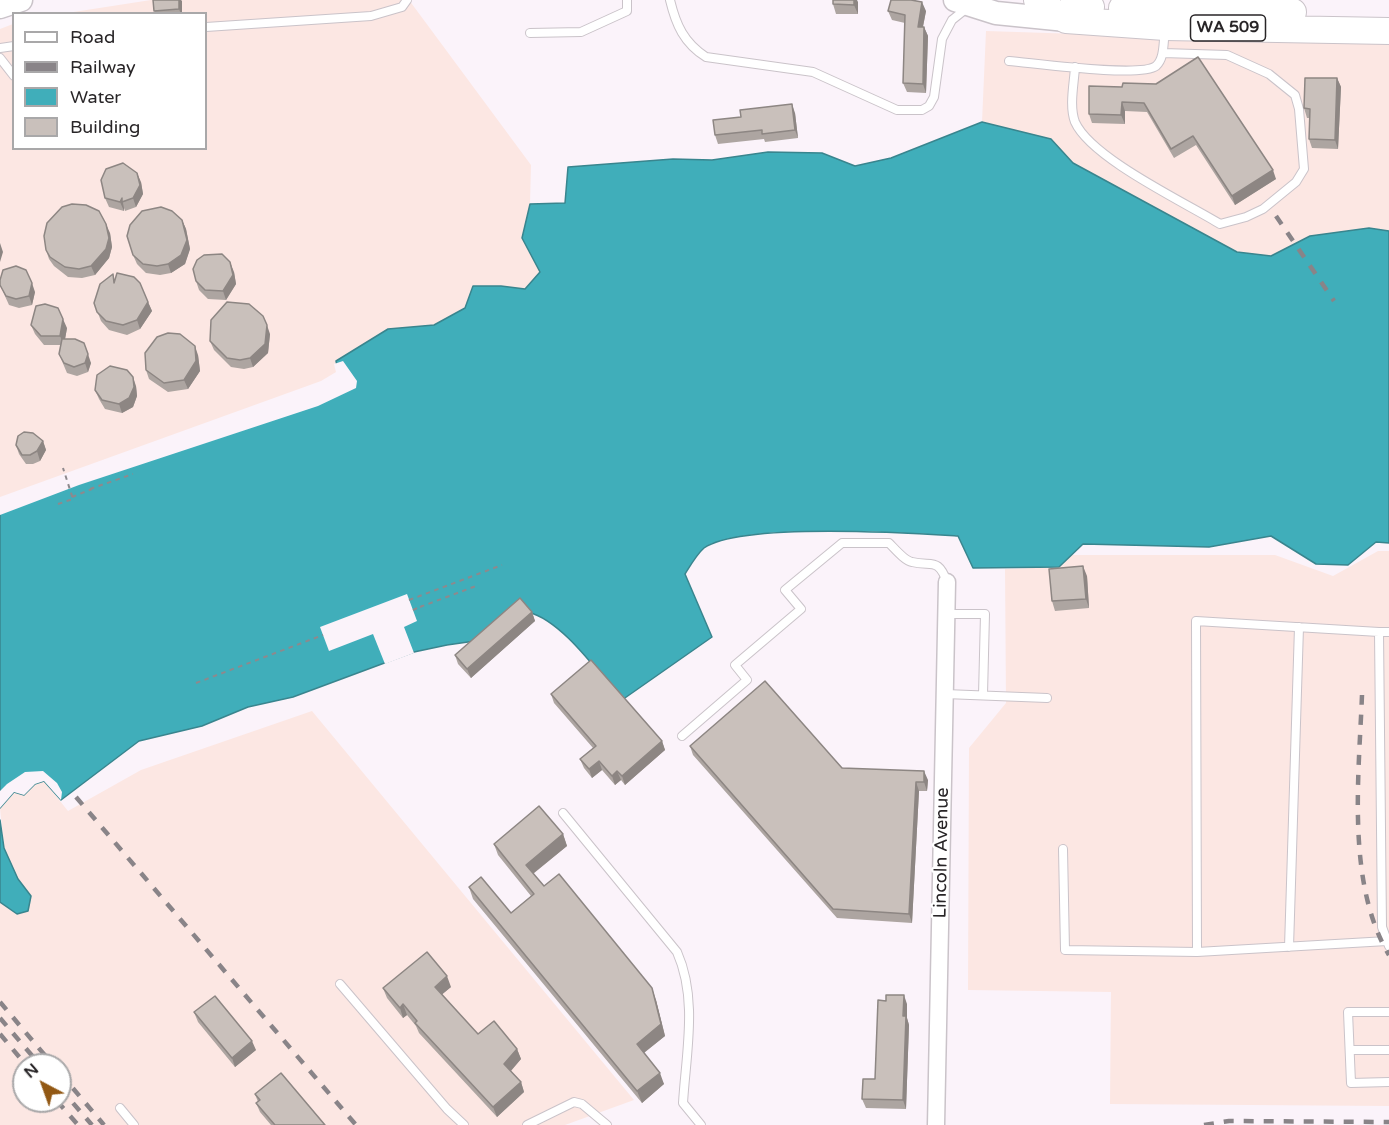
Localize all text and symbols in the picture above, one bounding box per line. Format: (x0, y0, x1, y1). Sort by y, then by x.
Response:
legend (12, 12, 207, 150)
road number: WA 509 (1190, 15, 1266, 41)
text: Road (70, 26, 115, 48)
text: Railway (70, 56, 136, 78)
text: Water (70, 86, 121, 108)
text: Building (70, 116, 140, 138)
street label: Lincoln Avenue (930, 787, 954, 919)
north arrow (12, 1053, 72, 1113)
text: N (20, 1059, 43, 1083)

